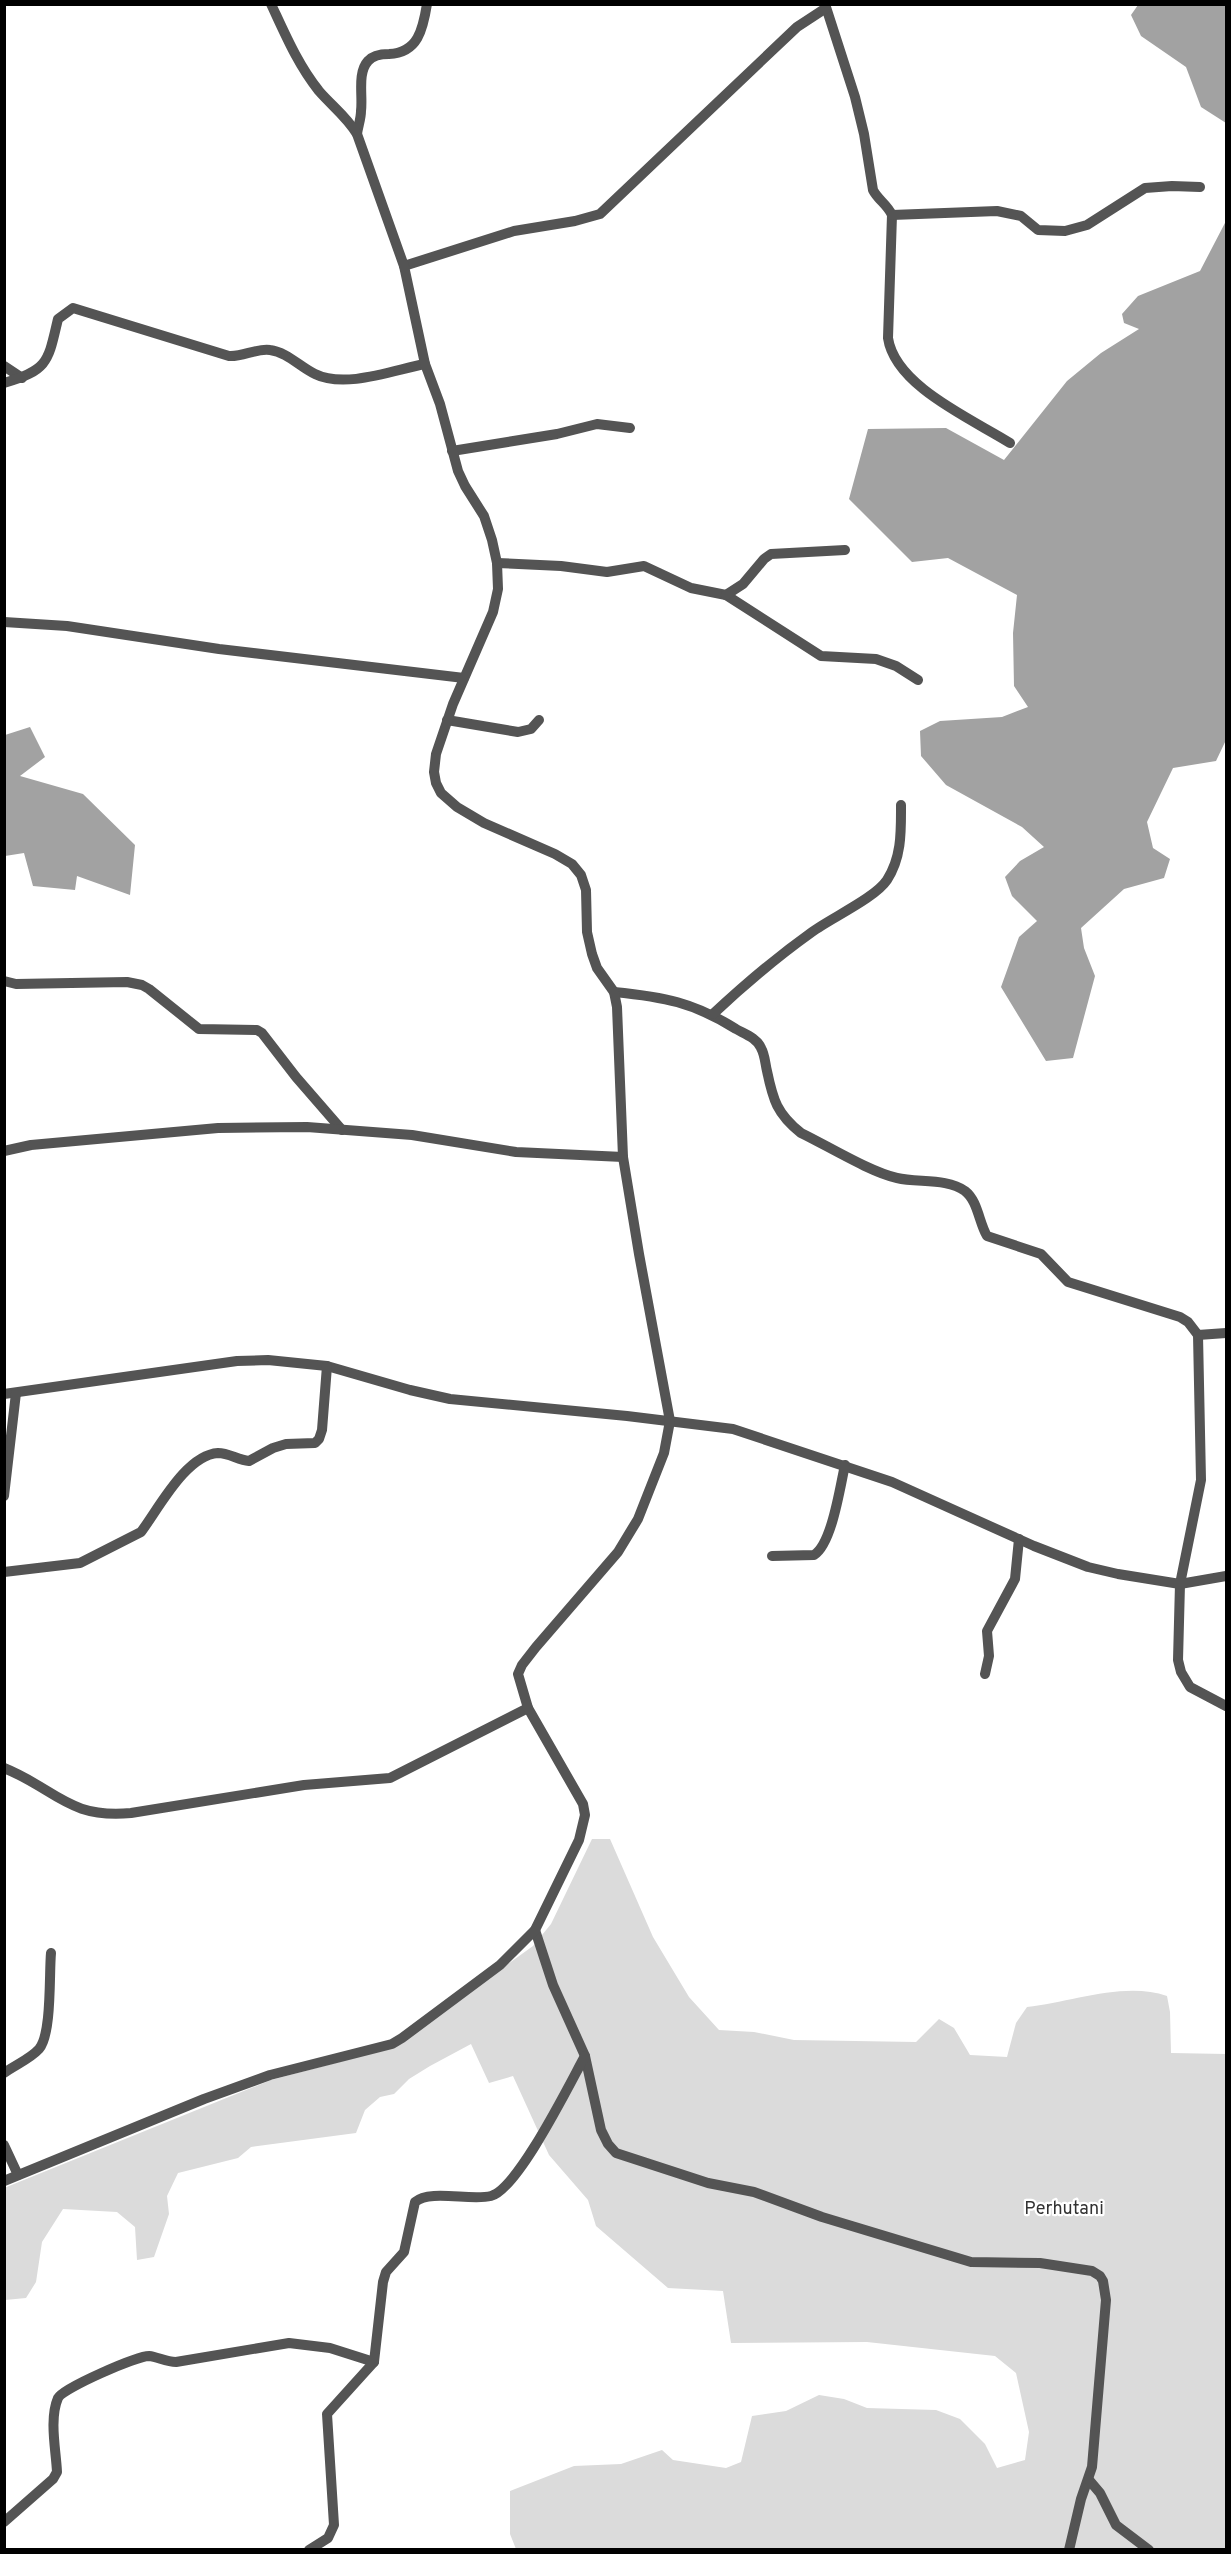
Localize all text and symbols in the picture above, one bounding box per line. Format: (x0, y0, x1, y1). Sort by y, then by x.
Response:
park label: Perhutani (1024, 2198, 1104, 2221)

